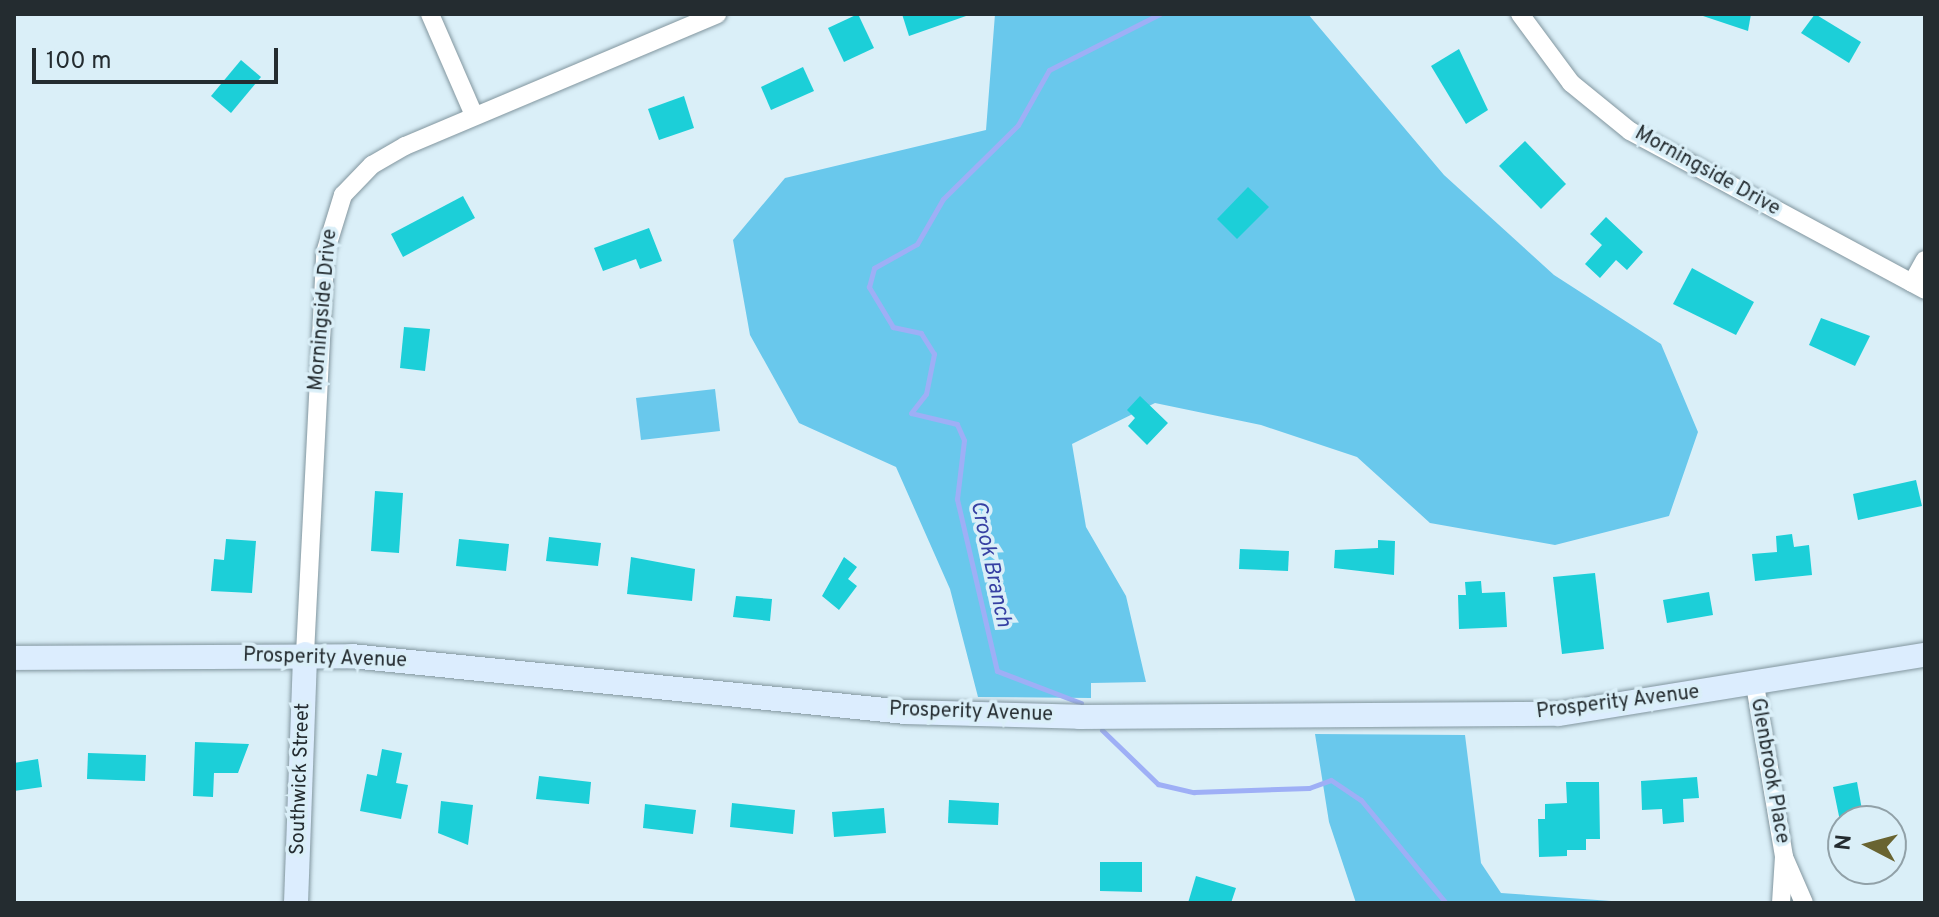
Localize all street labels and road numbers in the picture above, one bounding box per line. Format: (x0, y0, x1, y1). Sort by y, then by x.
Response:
street label: Morningside Drive (1630, 122, 1784, 222)
street label: Morningside Drive (305, 228, 343, 392)
street label: Prosperity Avenue (242, 644, 408, 674)
street label: Prosperity Avenue (1535, 681, 1701, 725)
street label: Glenbrook Place (1744, 696, 1794, 846)
street label: Prosperity Avenue (888, 698, 1054, 728)
street label: Southwick Street (286, 703, 316, 855)

